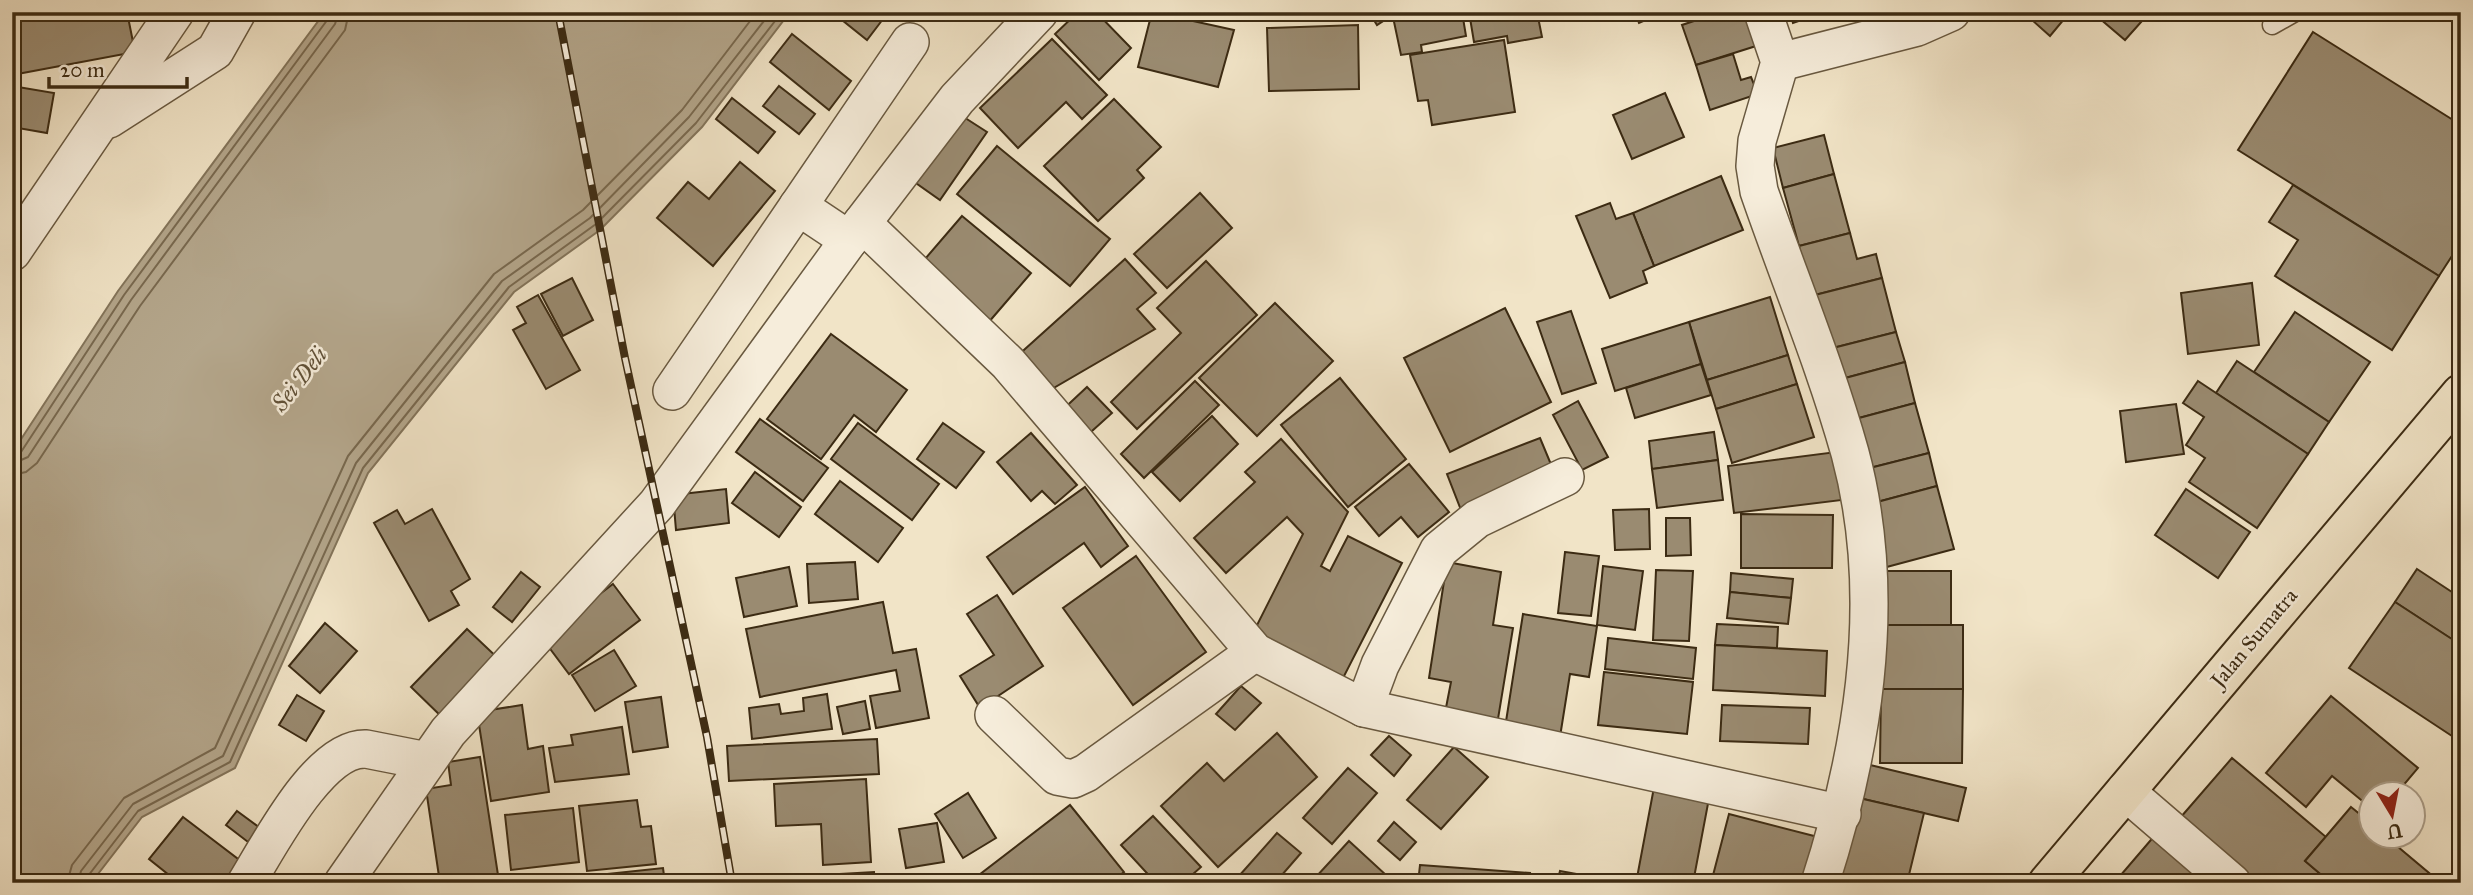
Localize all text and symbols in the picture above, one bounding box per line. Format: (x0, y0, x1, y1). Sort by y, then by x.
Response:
scale bar (49, 46, 187, 90)
text: 20 m (60, 57, 105, 83)
water label: Sei Deli (265, 341, 333, 418)
street label: Jalan Sumatra (2204, 583, 2303, 694)
north arrow (2358, 780, 2428, 850)
text: U (2385, 819, 2404, 844)

